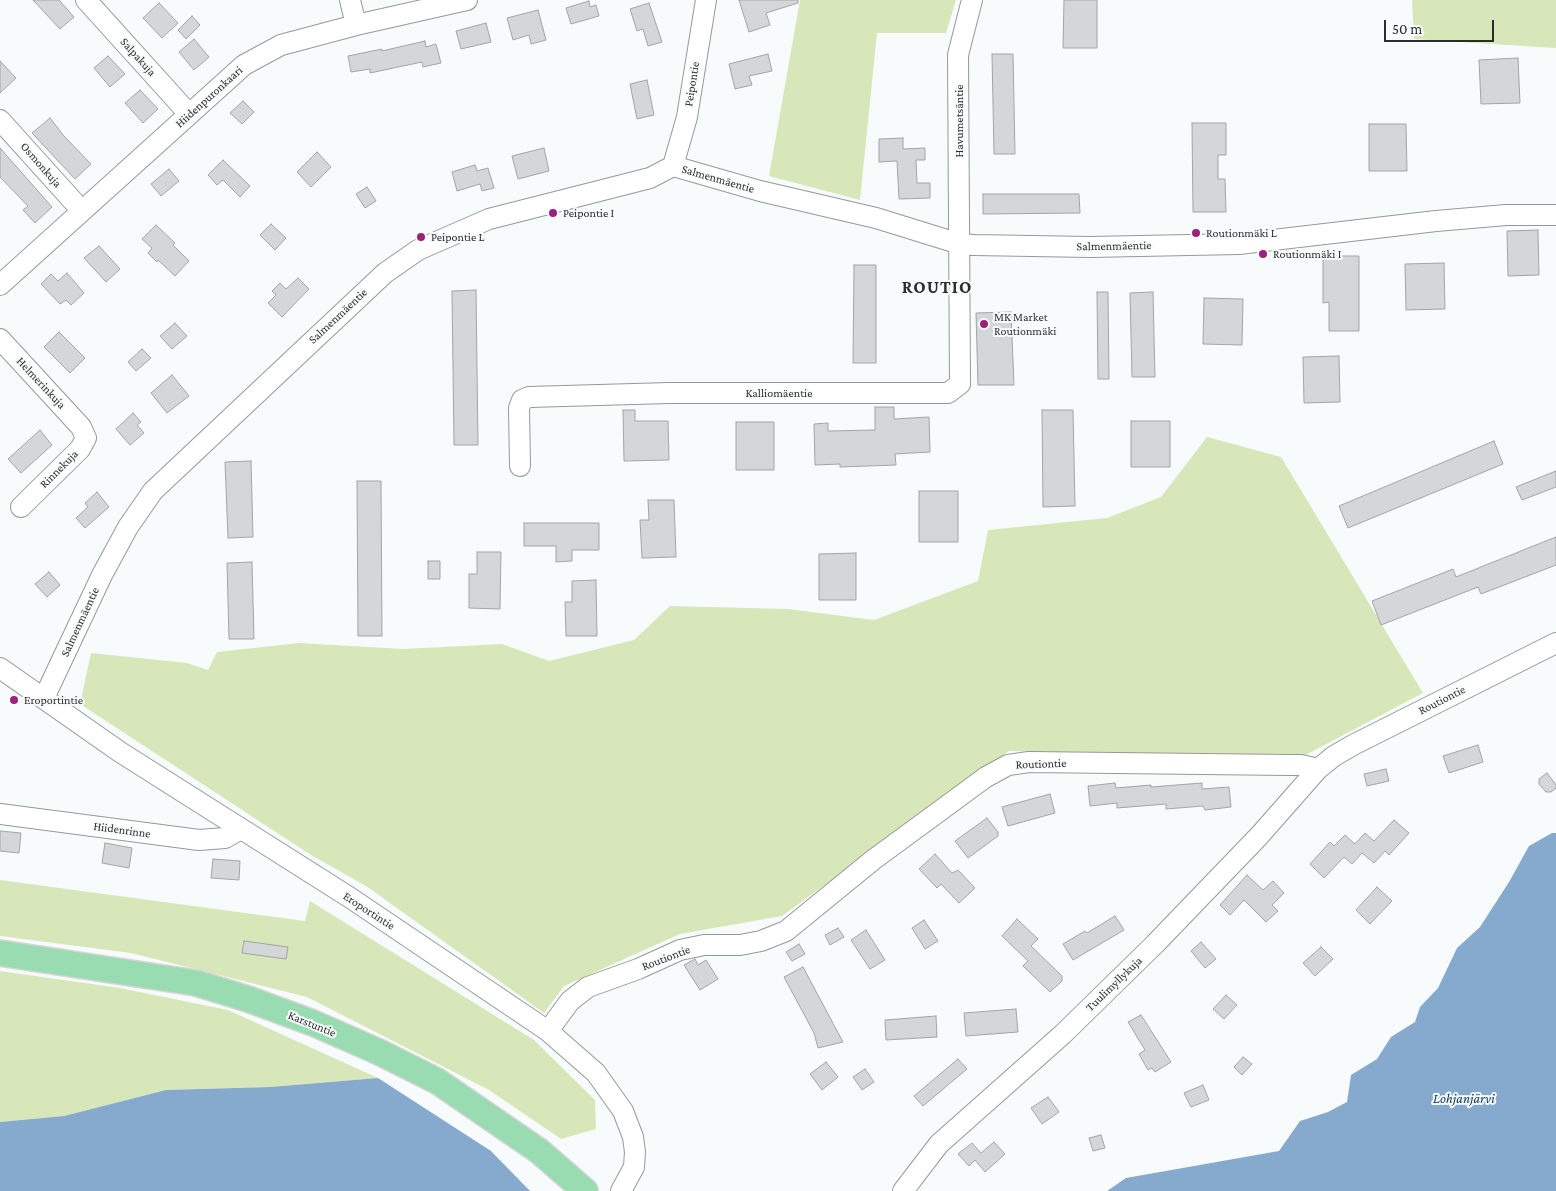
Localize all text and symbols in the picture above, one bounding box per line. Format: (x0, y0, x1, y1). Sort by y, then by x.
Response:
scale bar (1386, 10, 1496, 42)
text: 50 m (1392, 21, 1422, 37)
street label: Salpakuja (117, 35, 159, 79)
street label: Peipontie (681, 61, 703, 107)
street label: Hiidenpuronkaari (172, 63, 246, 131)
street label: Havumetsäntie (952, 84, 966, 158)
street label: Osmonkuja (17, 139, 65, 191)
street label: Salmenmäentie (680, 162, 756, 196)
place label: Peipontie I (563, 206, 614, 220)
marker: Peipontie I (547, 207, 559, 219)
place label: Routionmäki L (1206, 226, 1277, 240)
marker: Routionmäki L (1190, 227, 1202, 239)
place label: Peipontie L (431, 230, 485, 244)
marker: Peipontie L (415, 231, 427, 243)
street label: Salmenmäentie (1076, 238, 1152, 254)
place label: Routionmäki I (1273, 247, 1341, 261)
marker: Routionmäki I (1257, 248, 1269, 260)
district label: ROUTIO (901, 276, 973, 298)
street label: Salmenmäentie (306, 285, 370, 347)
place label: MK Market Routionmäki (994, 310, 1056, 338)
marker: MK Market Routionmäki (978, 318, 990, 330)
street label: Helmerinkuja (13, 354, 69, 412)
street label: Kalliomäentie (745, 386, 813, 400)
street label: Rinnekuja (37, 447, 81, 491)
street label: Salmenmäentie (58, 585, 102, 659)
street label: Routiontie (1416, 682, 1468, 718)
place label: Eroportintie (24, 693, 83, 707)
marker: Eroportintie (8, 694, 20, 706)
street label: Routiontie (1015, 756, 1067, 772)
street label: Hiidenrinne (92, 819, 152, 841)
street label: Eroportintie (340, 889, 398, 933)
street label: Routiontie (640, 942, 692, 974)
street label: Tuulimyllykuja (1083, 953, 1145, 1015)
street label: Karstuntie (286, 1008, 338, 1040)
water label: Lohjanjärvi (1433, 1091, 1495, 1107)

